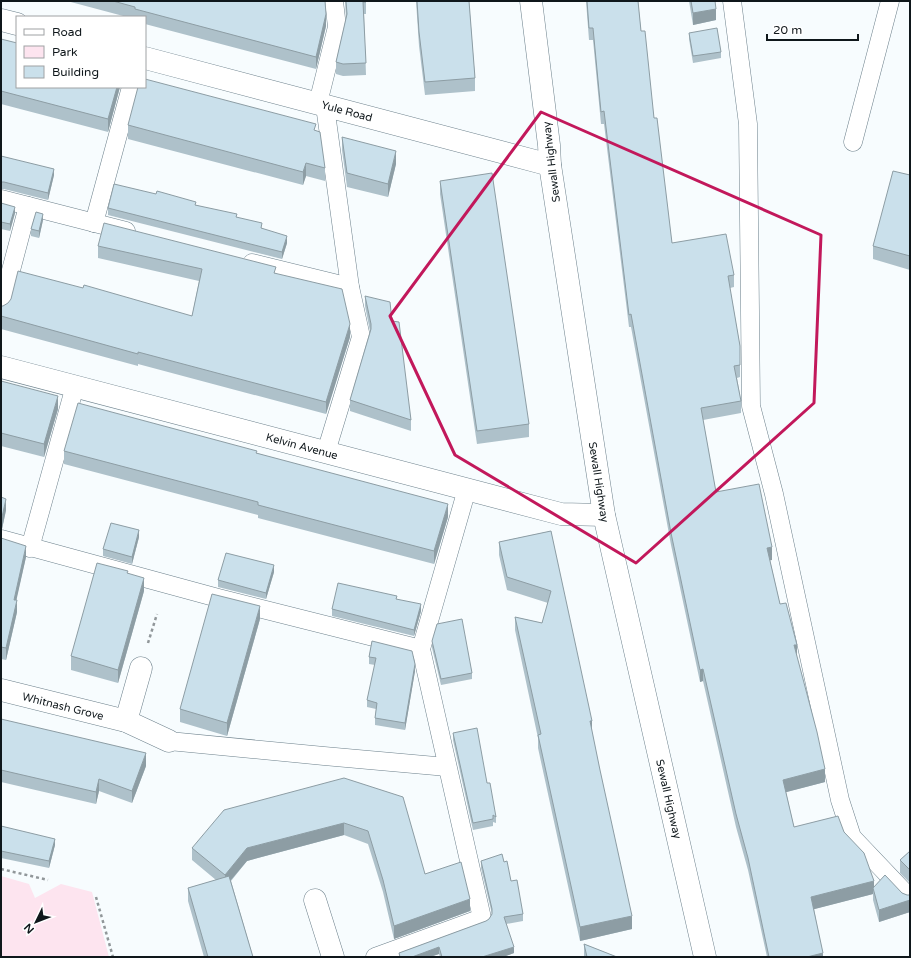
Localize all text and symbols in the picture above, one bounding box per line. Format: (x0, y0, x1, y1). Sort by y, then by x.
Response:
legend (16, 16, 146, 88)
scale bar (767, 16, 858, 42)
text: 20 m (773, 23, 802, 37)
text: Road (52, 25, 82, 39)
text: Park (52, 45, 78, 59)
text: Building (52, 65, 99, 79)
street label: Yule Road (320, 98, 374, 125)
street label: Sewall Highway (540, 121, 563, 203)
street label: Kelvin Avenue (265, 431, 339, 462)
street label: Sewall Highway (586, 441, 611, 523)
street label: Whitnash Grove (21, 690, 105, 723)
street label: Sewall Highway (653, 758, 684, 840)
north arrow (16, 902, 56, 942)
text: N (21, 921, 37, 936)

